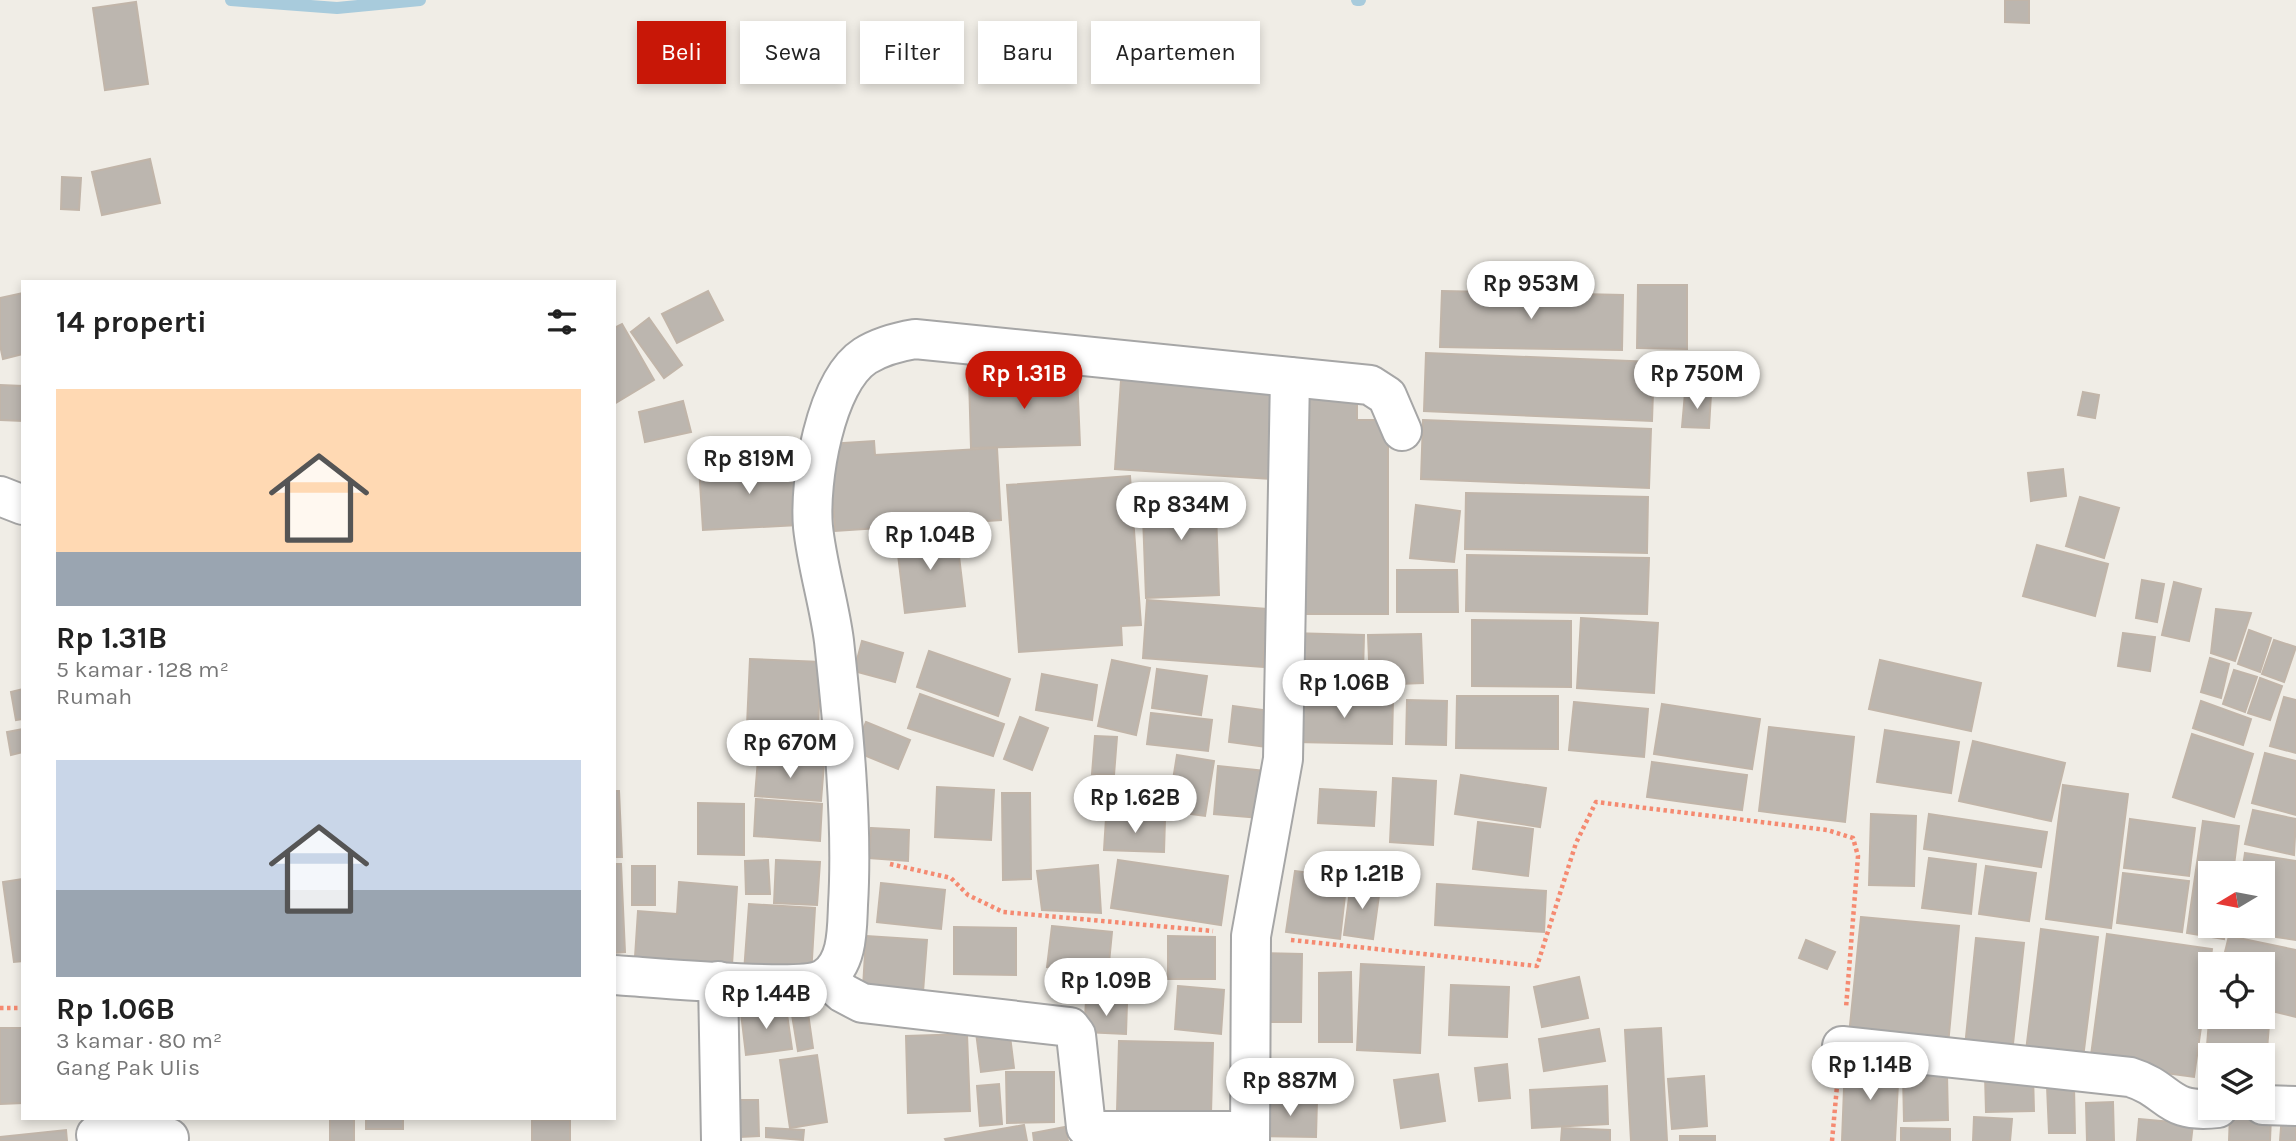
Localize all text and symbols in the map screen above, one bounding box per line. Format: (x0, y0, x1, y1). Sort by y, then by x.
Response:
chip: Beli (637, 21, 726, 84)
chip: Sewa (740, 21, 846, 84)
chip: Filter (860, 21, 964, 84)
chip: Baru (978, 21, 1077, 84)
chip: Apartemen (1091, 21, 1260, 84)
pin: Rp 953M (1466, 262, 1596, 321)
text: Rp 953M (1483, 270, 1579, 297)
icon: filters (543, 303, 581, 341)
text: 14 properti (56, 304, 207, 340)
pin: Rp 1.31B (952, 352, 1096, 411)
pin: Rp 750M (1632, 352, 1762, 411)
text: Rp 1.31B (981, 360, 1067, 387)
text: Rp 750M (1650, 360, 1744, 387)
icon: home (256, 435, 382, 561)
pin: Rp 819M (684, 436, 814, 496)
text: Rp 819M (703, 445, 795, 472)
pin: Rp 834M (1116, 482, 1246, 542)
text: Rp 834M (1132, 491, 1230, 518)
pin: Rp 1.04B (858, 512, 1002, 572)
text: Rp 1.04B (885, 521, 975, 548)
text: Rp 1.31B (56, 620, 167, 656)
text: 5 kamar · 128 m² (56, 656, 229, 683)
pin: Rp 1.06B (1272, 660, 1416, 720)
text: Rp 1.06B (1298, 669, 1390, 696)
text: Rumah (56, 683, 132, 710)
pin: Rp 670M (725, 720, 855, 780)
text: Rp 670M (743, 729, 837, 756)
pin: Rp 1.62B (1063, 776, 1207, 835)
text: Rp 1.62B (1090, 784, 1180, 811)
icon: home (256, 806, 382, 932)
pin: Rp 1.21B (1290, 852, 1434, 911)
text: Rp 1.21B (1320, 860, 1404, 887)
north arrow (2198, 861, 2275, 938)
map controls (2198, 861, 2275, 1120)
button: locate (2198, 952, 2275, 1029)
pin: Rp 1.09B (1034, 958, 1178, 1018)
text: Rp 1.09B (1060, 967, 1152, 994)
pin: Rp 1.44B (694, 972, 838, 1031)
text: Rp 1.44B (721, 980, 811, 1007)
text: Rp 1.06B (56, 991, 175, 1027)
text: 3 kamar · 80 m² (56, 1027, 222, 1054)
pin: Rp 1.14B (1798, 1042, 1942, 1102)
button: layers (2198, 1043, 2275, 1120)
text: Rp 1.14B (1828, 1051, 1912, 1078)
text: Gang Pak Ulis (56, 1054, 200, 1081)
pin: Rp 887M (1225, 1058, 1355, 1118)
text: Rp 887M (1242, 1067, 1338, 1094)

